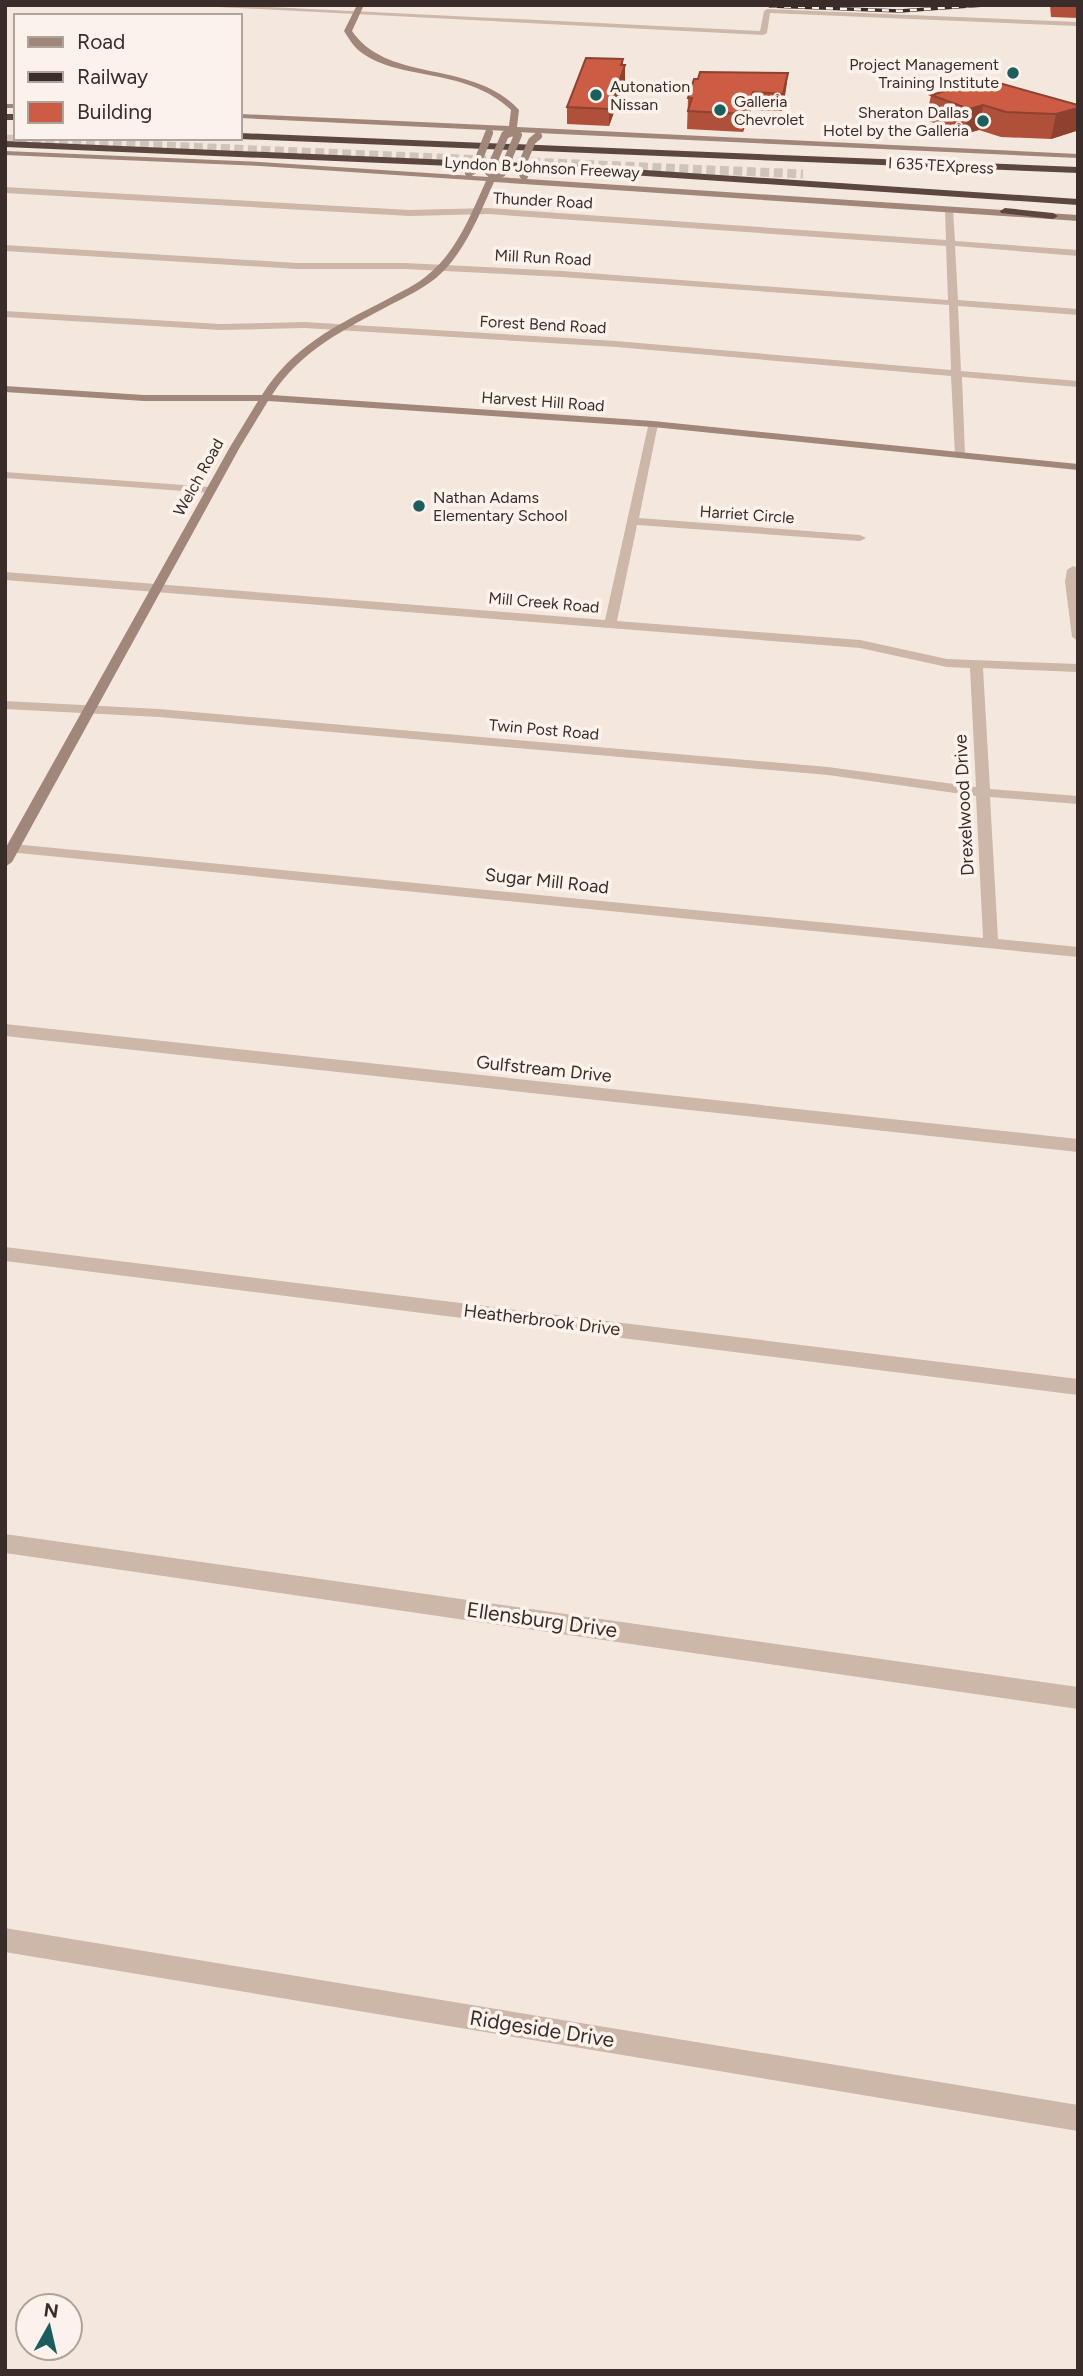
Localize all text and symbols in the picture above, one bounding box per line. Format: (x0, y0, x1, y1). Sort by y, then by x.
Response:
legend (14, 14, 242, 140)
text: Road (77, 29, 125, 54)
place label: Project Management Training Institute (849, 55, 999, 92)
text: Railway (77, 64, 148, 89)
marker: Project Management Training Institute (1005, 65, 1021, 81)
place label: Autonation Nissan (610, 77, 690, 114)
marker: Autonation Nissan (588, 87, 604, 103)
place label: Galleria Chevrolet (734, 92, 804, 129)
text: Building (77, 99, 152, 124)
marker: Galleria Chevrolet (712, 102, 728, 118)
place label: Sheraton Dallas Hotel by the Galleria (823, 103, 969, 140)
marker: Sheraton Dallas Hotel by the Galleria (975, 113, 991, 129)
street label: Lyndon B Johnson Freeway (444, 153, 641, 182)
street label: I 635 TEXpress (888, 153, 994, 178)
street label: Thunder Road (493, 188, 593, 213)
street label: Mill Run Road (494, 245, 592, 270)
street label: Forest Bend Road (479, 312, 607, 337)
street label: Harvest Hill Road (481, 388, 605, 415)
street label: Welch Road (169, 435, 227, 519)
place label: Nathan Adams Elementary School (433, 488, 567, 525)
marker: Nathan Adams Elementary School (411, 498, 427, 514)
street label: Harriet Circle (699, 502, 795, 527)
street label: Mill Creek Road (488, 588, 600, 617)
street label: Twin Post Road (488, 715, 600, 744)
street label: Drexelwood Drive (949, 733, 979, 876)
street label: Sugar Mill Road (484, 864, 610, 898)
street label: Gulfstream Drive (475, 1051, 613, 1087)
street label: Heatherbrook Drive (462, 1299, 622, 1341)
street label: Ellensburg Drive (465, 1597, 619, 1642)
street label: Ridgeside Drive (468, 2005, 616, 2052)
north arrow (14, 2292, 84, 2362)
text: N (42, 2298, 60, 2323)

